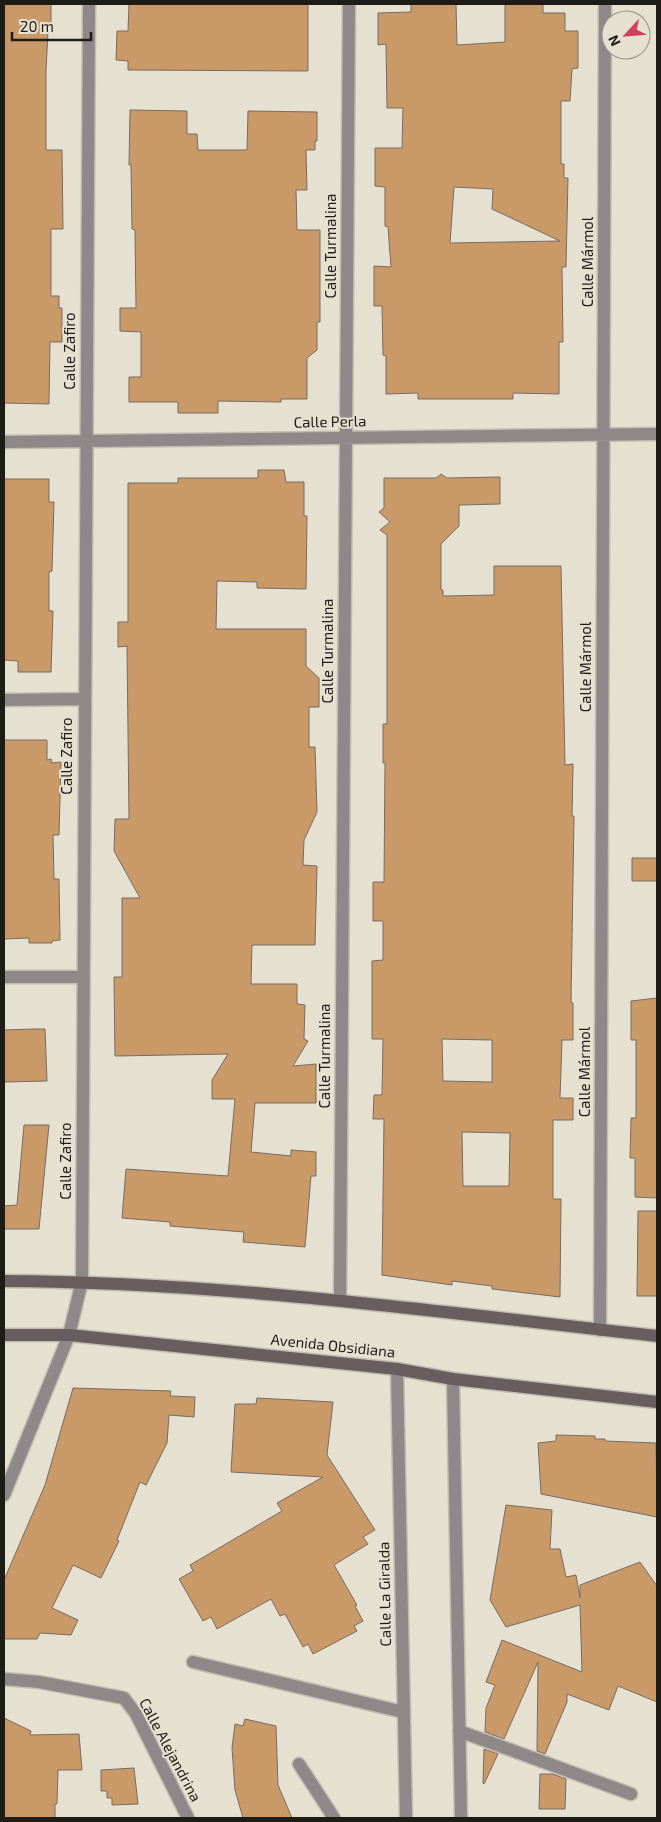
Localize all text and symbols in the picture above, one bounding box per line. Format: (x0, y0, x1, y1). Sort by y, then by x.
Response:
scale bar (12, 10, 91, 42)
north arrow (601, 10, 651, 60)
text: 20 m (20, 17, 54, 35)
text: N (604, 33, 624, 49)
street label: Calle Turmalina (321, 193, 339, 299)
street label: Calle Mármol (578, 216, 596, 307)
street label: Calle Zafiro (60, 312, 78, 390)
street label: Calle Perla (294, 411, 366, 431)
street label: Calle Turmalina (318, 598, 336, 704)
street label: Calle Mármol (576, 621, 594, 712)
street label: Calle Zafiro (57, 717, 75, 795)
street label: Calle Turmalina (315, 1003, 333, 1109)
street label: Calle Mármol (575, 1026, 593, 1117)
street label: Calle Zafiro (56, 1122, 74, 1200)
street label: Avenida Obsidiana (270, 1330, 396, 1360)
street label: Calle La Giralda (374, 1541, 394, 1647)
street label: Calle Alejandrina (135, 1695, 206, 1805)

